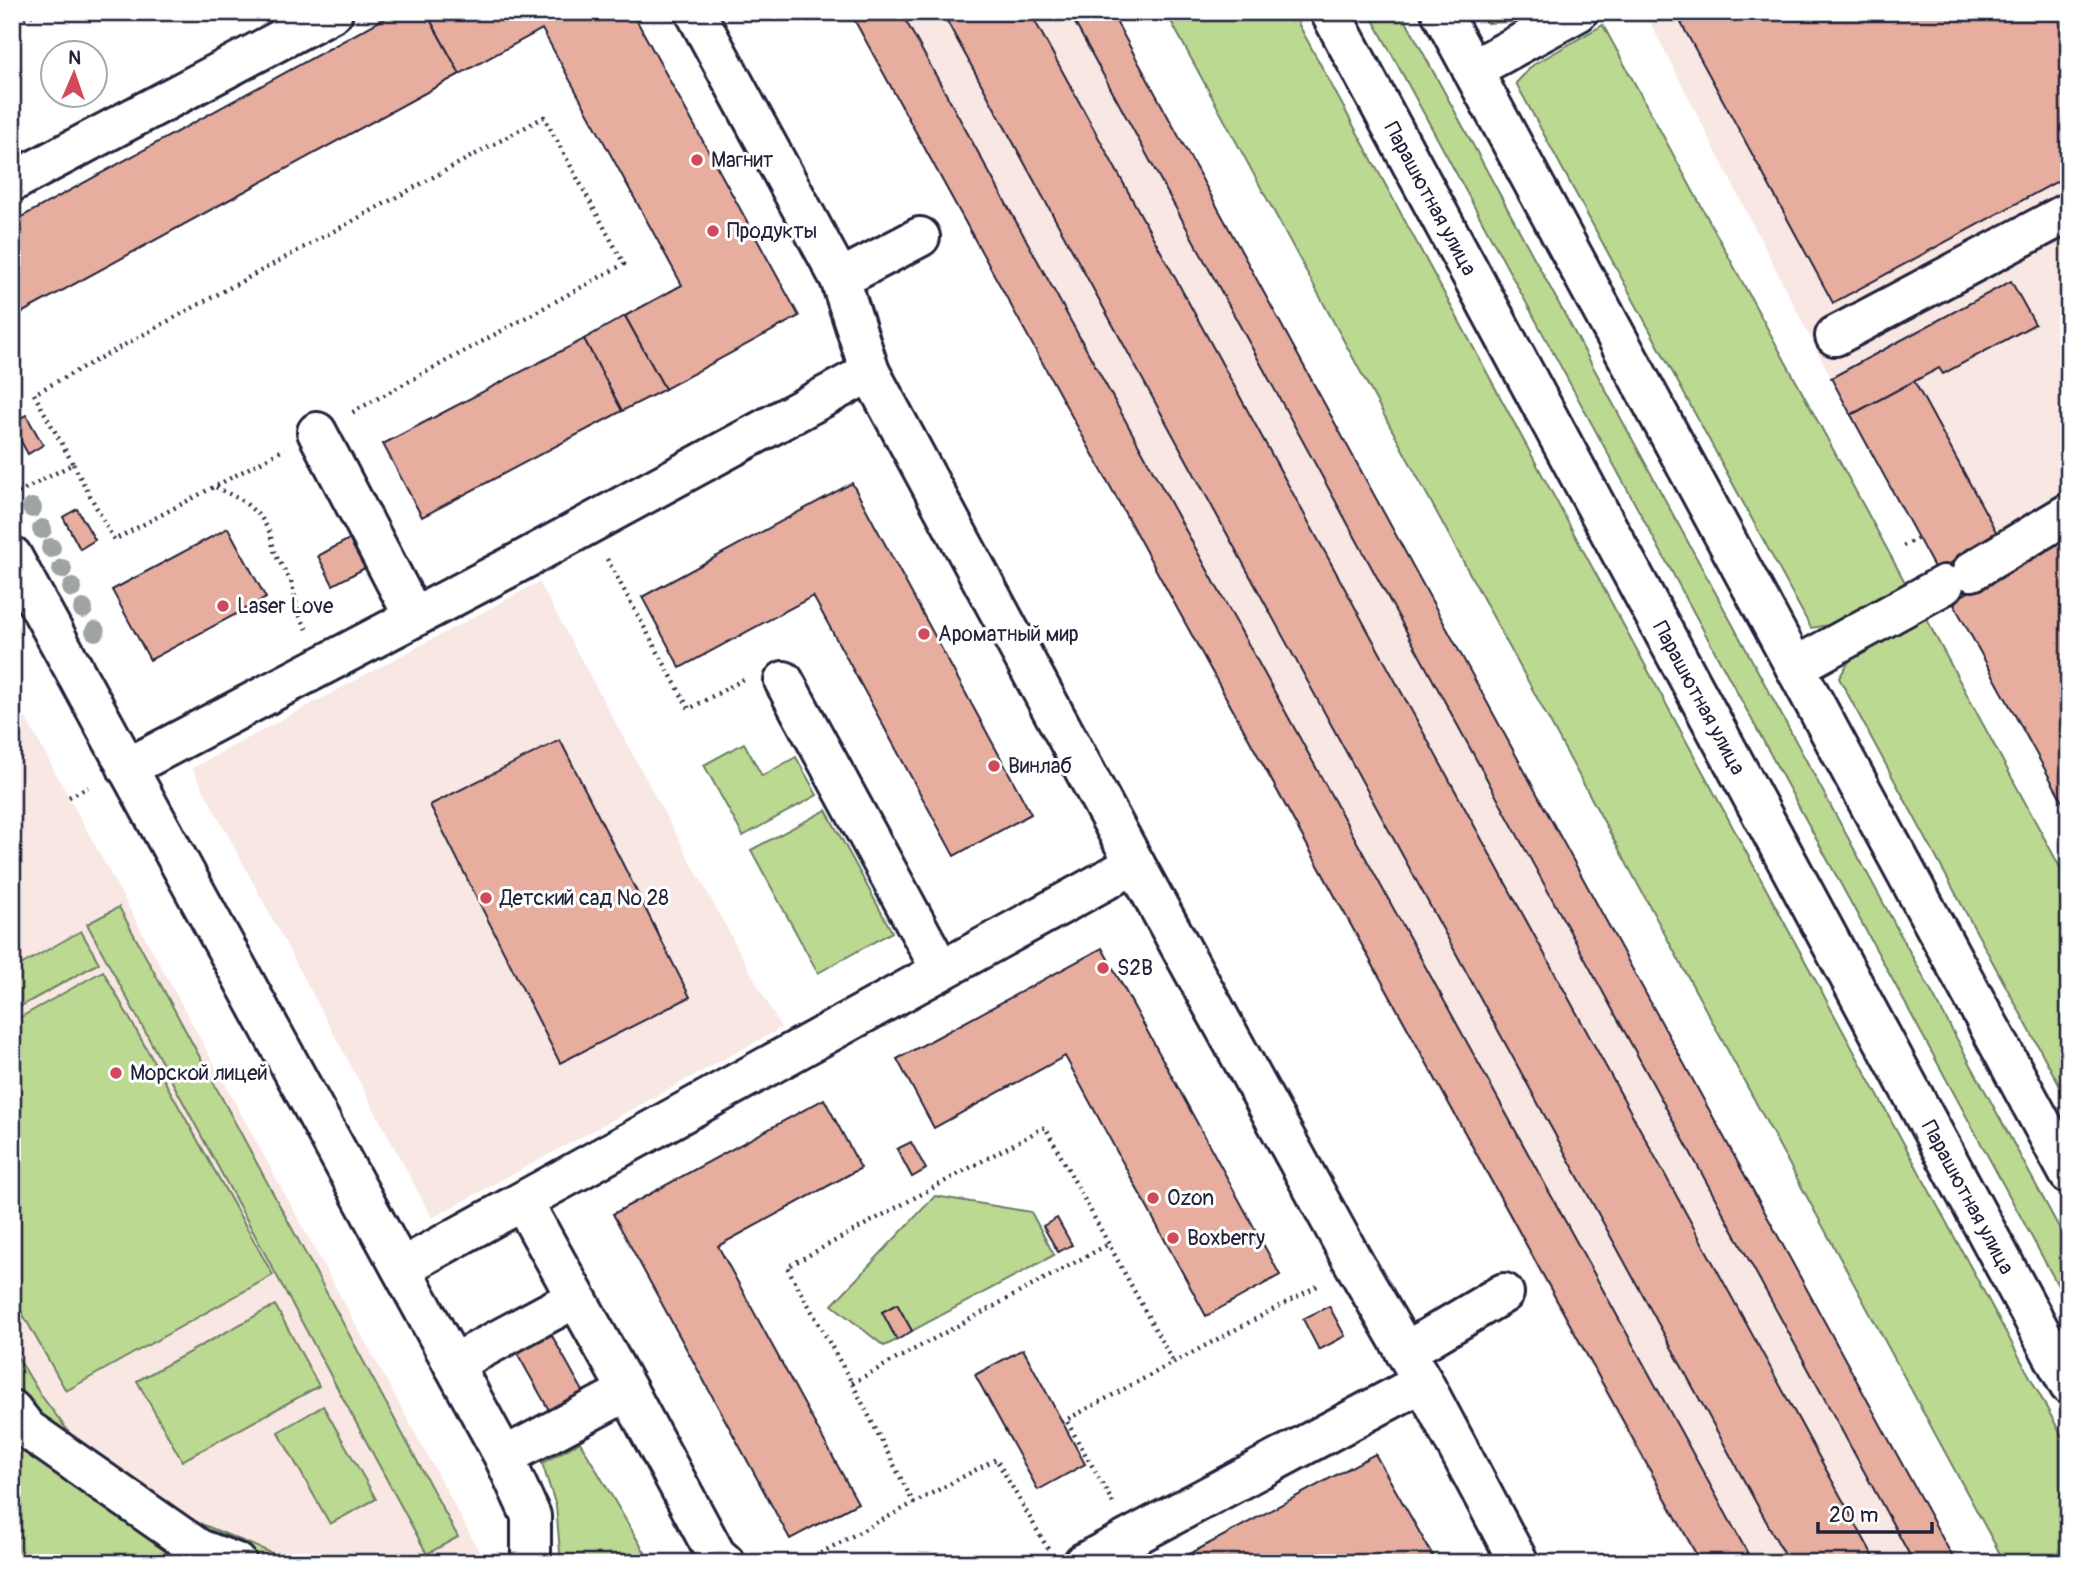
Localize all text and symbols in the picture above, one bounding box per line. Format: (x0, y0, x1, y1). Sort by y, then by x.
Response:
north arrow (38, 38, 108, 108)
text: N (68, 46, 82, 70)
street label: Парашютная улица (1378, 117, 1482, 281)
place label: Магнит (711, 147, 774, 174)
marker: Магнит (689, 152, 705, 168)
place label: Продукты (727, 218, 817, 245)
marker: Продукты (705, 223, 721, 239)
place label: Laser Love (237, 593, 334, 620)
marker: Laser Love (215, 598, 231, 614)
street label: Парашютная улица (1646, 617, 1751, 780)
place label: Ароматный мир (938, 621, 1079, 648)
marker: Ароматный мир (916, 626, 932, 642)
place label: Винлаб (1008, 753, 1072, 780)
marker: Винлаб (986, 758, 1002, 774)
place label: Детский сад № 28 (499, 885, 669, 912)
marker: Детский сад № 28 (478, 890, 494, 906)
place label: S2B (1117, 955, 1153, 982)
marker: S2B (1095, 960, 1111, 976)
place label: Морской лицей (130, 1060, 268, 1087)
marker: Морской лицей (108, 1065, 124, 1081)
street label: Парашютная улица (1915, 1116, 2020, 1279)
place label: Ozon (1167, 1185, 1214, 1212)
marker: Ozon (1145, 1190, 1161, 1206)
place label: Boxberry (1187, 1225, 1265, 1252)
marker: Boxberry (1165, 1230, 1181, 1246)
scale bar (1818, 1491, 1932, 1535)
text: 20 m (1829, 1502, 1878, 1529)

